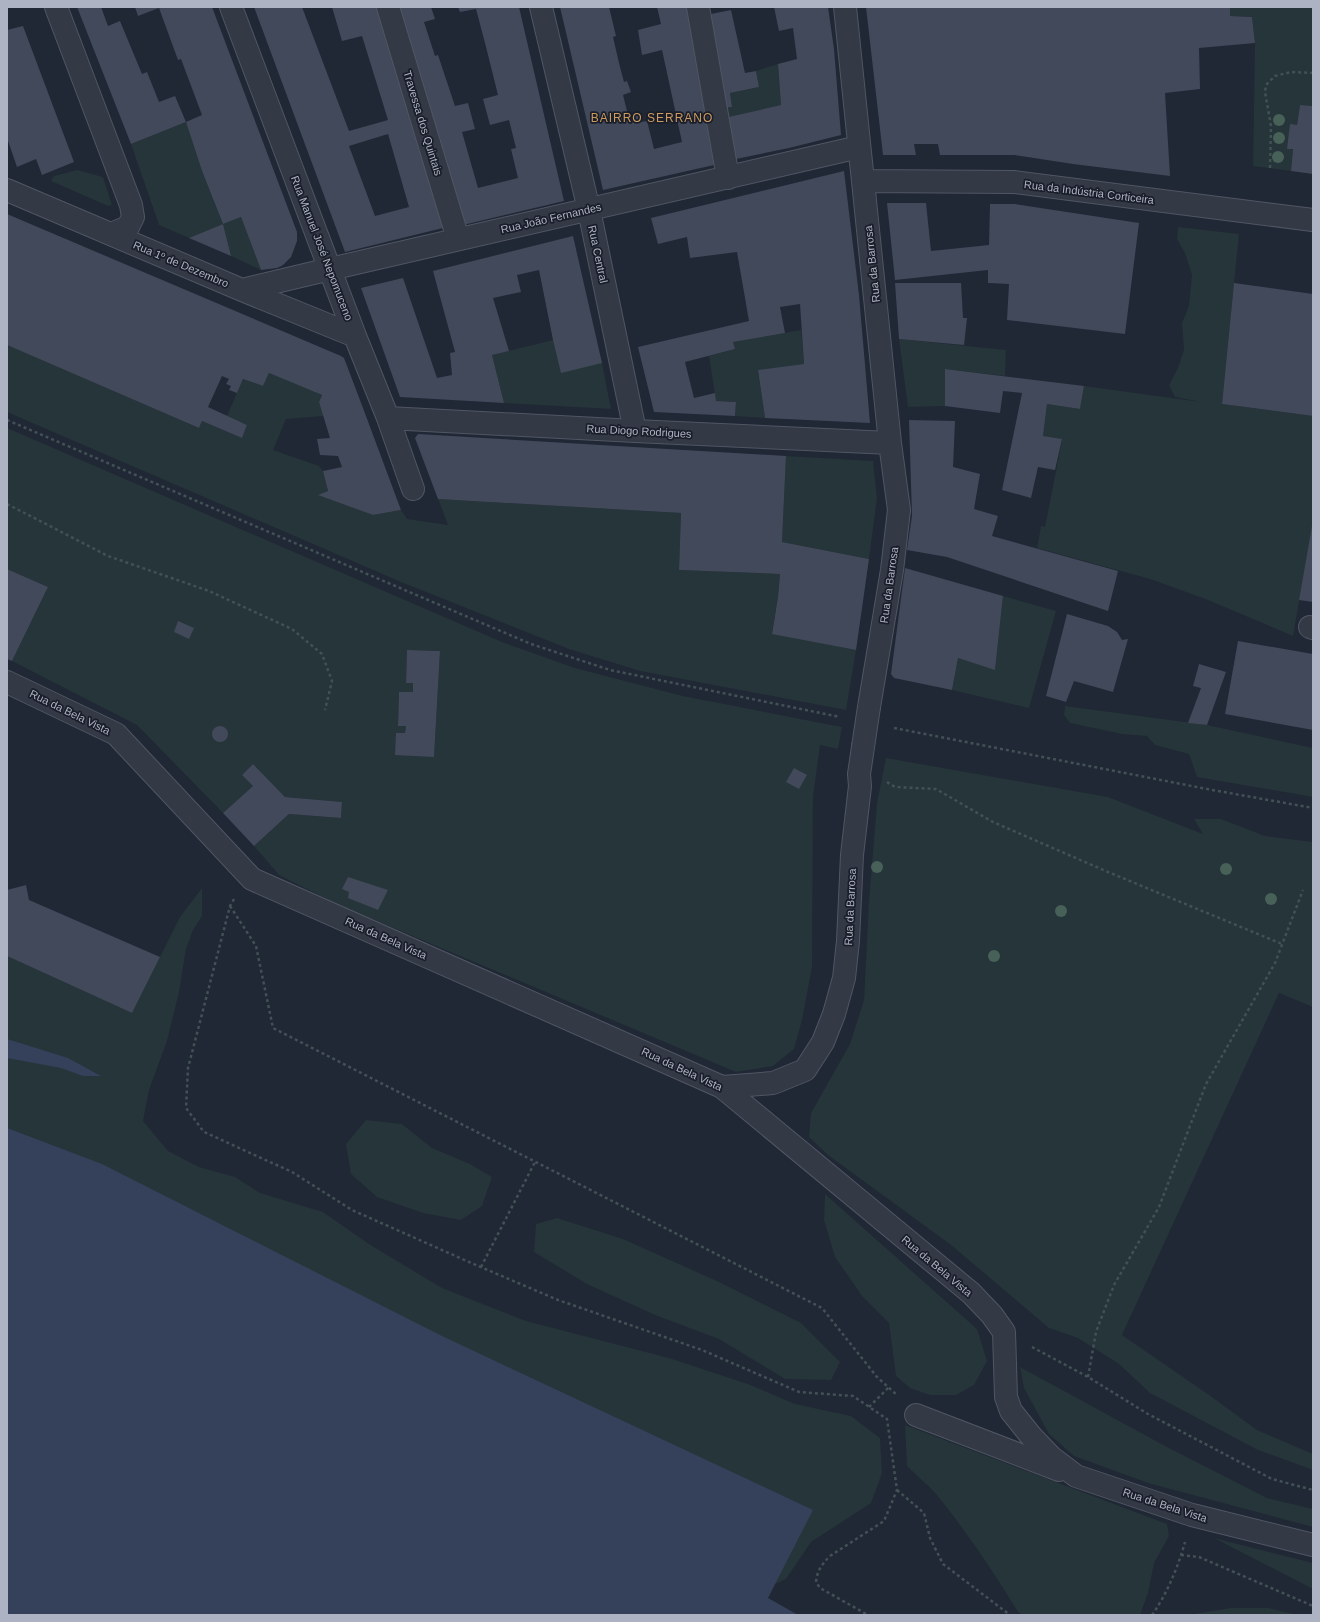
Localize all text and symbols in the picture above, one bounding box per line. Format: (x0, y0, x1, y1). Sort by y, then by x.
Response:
street label: Travessa dos Quintais (401, 69, 445, 177)
district label: BAIRRO SERRANO (591, 111, 713, 125)
street label: Rua Manuel José Nepomuceno (289, 174, 355, 322)
street label: Rua da Indústria Corticeira (1023, 178, 1156, 206)
street label: Rua João Fernandes (500, 200, 603, 235)
street label: Rua Central (586, 224, 610, 284)
street label: Rua da Barrosa (862, 224, 882, 303)
street label: Rua 1º de Dezembro (131, 238, 231, 290)
street label: Rua Diogo Rodrigues (586, 422, 692, 440)
street label: Rua da Barrosa (878, 545, 900, 624)
street label: Rua da Bela Vista (28, 687, 113, 737)
street label: Rua da Barrosa (842, 867, 858, 946)
street label: Rua da Bela Vista (343, 915, 429, 962)
street label: Rua da Bela Vista (640, 1045, 725, 1093)
street label: Rua da Bela Vista (899, 1233, 975, 1299)
street label: Rua da Bela Vista (1121, 1486, 1209, 1525)

